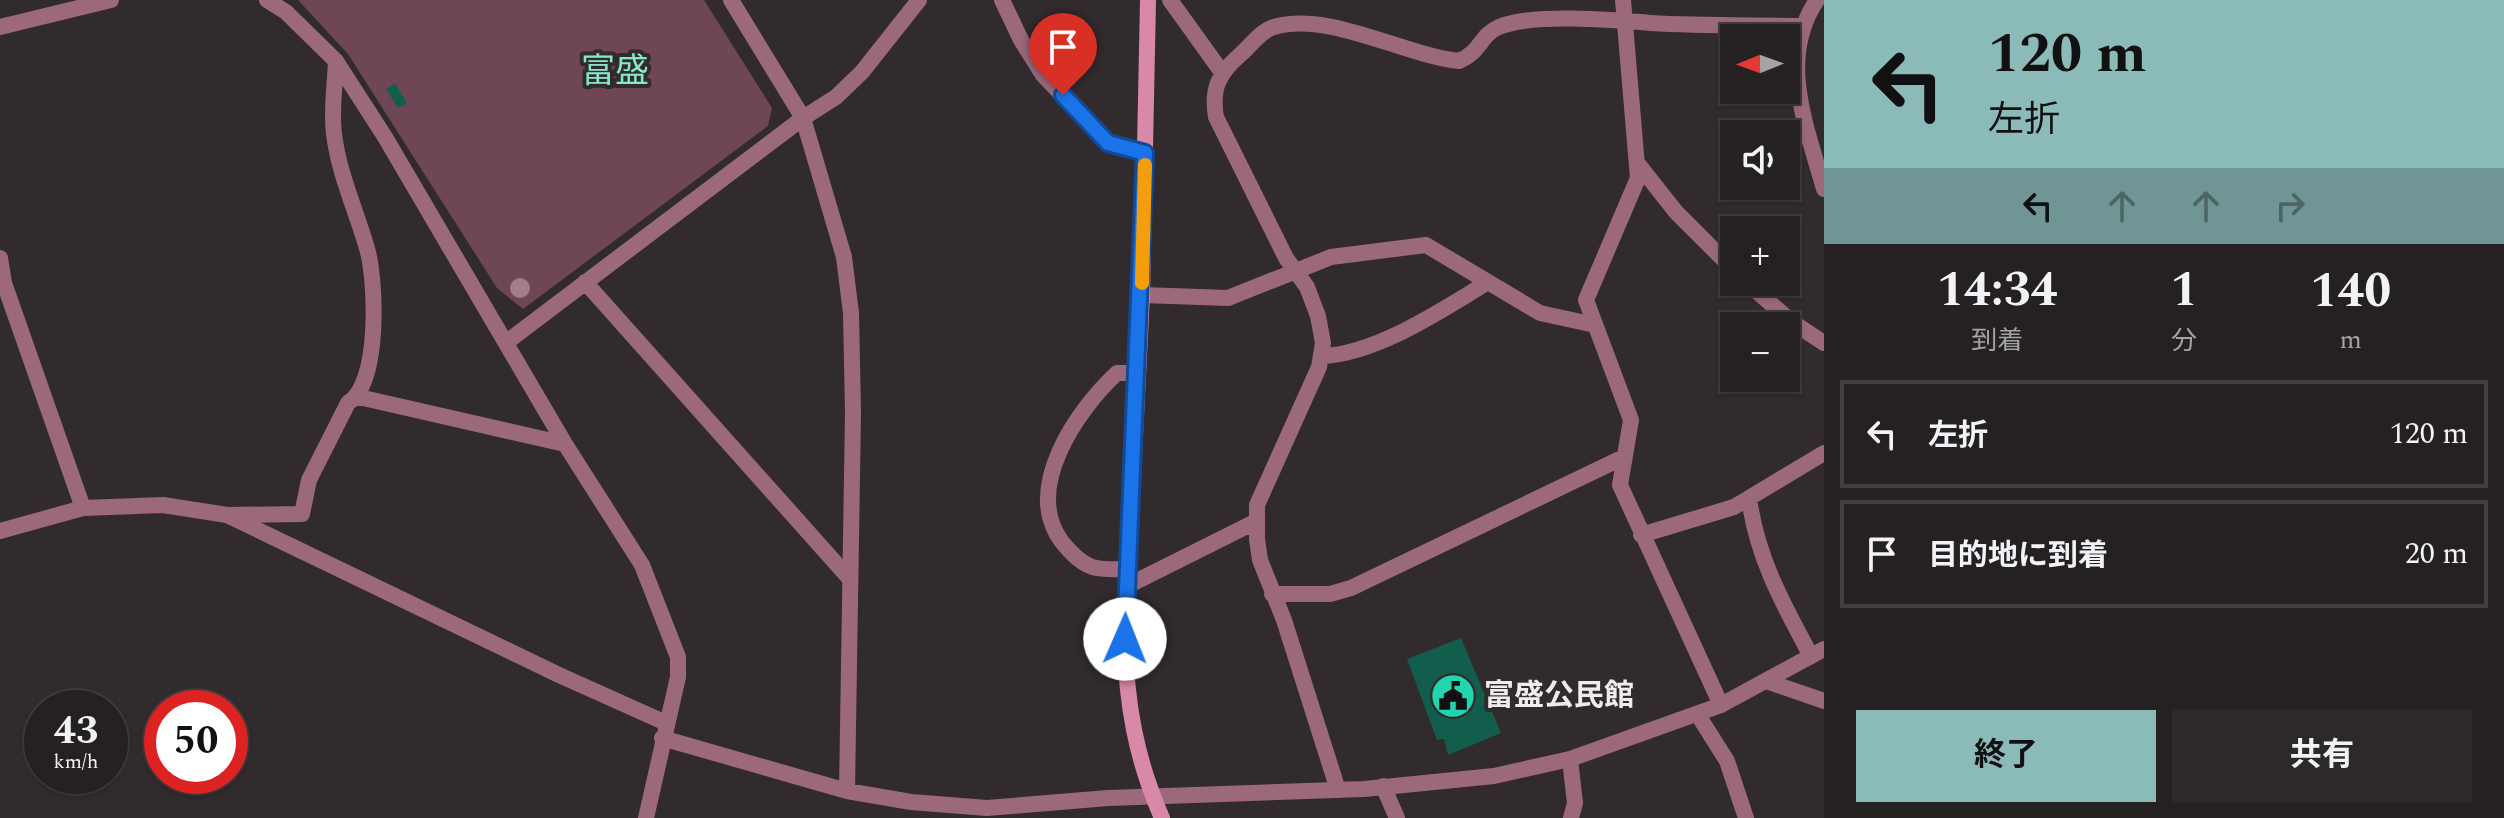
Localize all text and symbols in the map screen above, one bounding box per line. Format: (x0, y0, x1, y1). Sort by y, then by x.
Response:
text: 120 m (1988, 12, 2147, 97)
pin (1029, 13, 1097, 95)
north arrow (1720, 24, 1800, 104)
map controls (1720, 24, 1800, 392)
icon: arrive (1041, 25, 1085, 69)
icon: left (1856, 32, 1960, 136)
district label: 富盛 (581, 46, 649, 98)
text: 左折 (1988, 93, 2060, 148)
button: sound (1720, 120, 1800, 200)
icon: left (2016, 184, 2060, 228)
icon: ahead (2100, 184, 2144, 228)
icon: ahead (2184, 184, 2228, 228)
icon: right (2268, 184, 2312, 228)
button: + (1720, 216, 1800, 296)
text: 14:34 (1937, 254, 2058, 327)
text: 1 (2170, 254, 2197, 327)
text: 140 (2310, 255, 2391, 328)
button: − (1720, 312, 1800, 392)
text: m (2339, 320, 2362, 360)
text: 到着 (1971, 321, 2023, 361)
text: 分 (2171, 321, 2197, 361)
text: 120 m (2390, 411, 2468, 457)
icon: left (1860, 412, 1904, 456)
text: 左折 (1928, 413, 1988, 459)
text: 20 m (2405, 531, 2468, 577)
icon: arrive (1860, 532, 1904, 576)
text: 目的地に到着 (1928, 533, 2108, 579)
position arrow (1083, 597, 1167, 681)
public building icon: 富盛公民館 (1429, 672, 1477, 720)
place label: 富盛公民館 (1484, 673, 1634, 719)
speed limit sign: 50 (144, 690, 248, 794)
text: 43 (54, 701, 98, 762)
button: 終了 (1856, 710, 2156, 802)
button: 共有 (2172, 710, 2472, 802)
text: km/h (54, 747, 99, 777)

